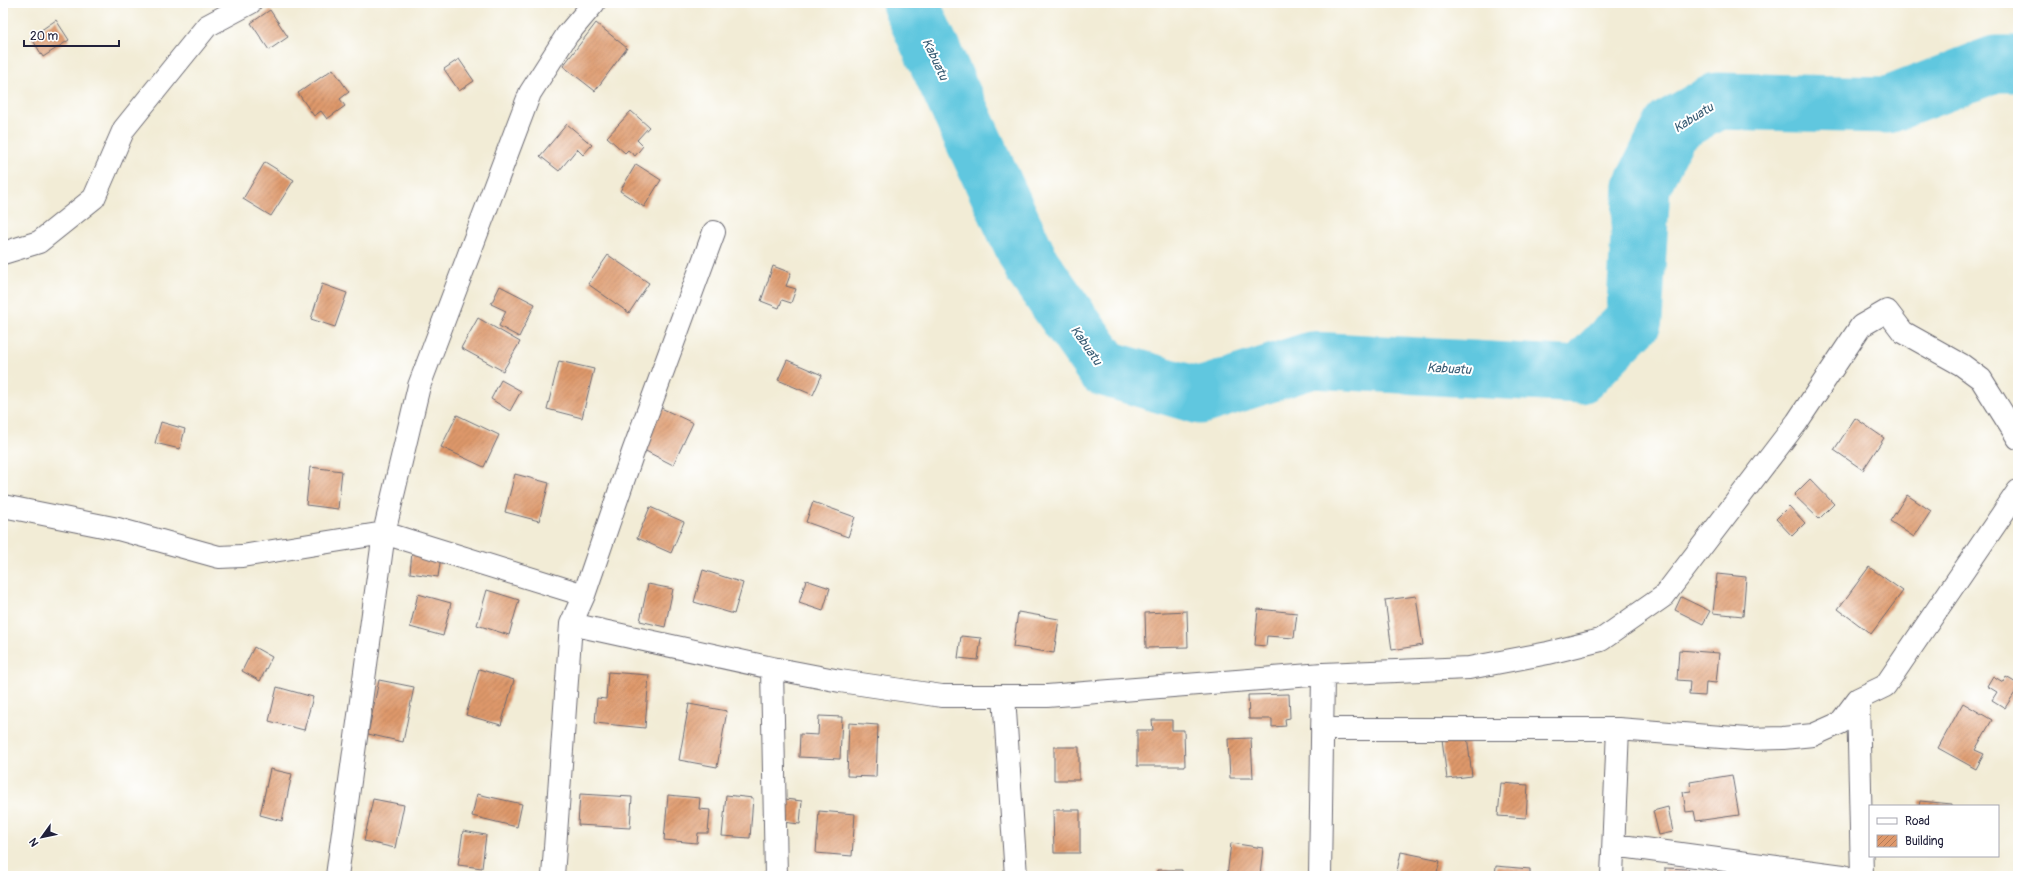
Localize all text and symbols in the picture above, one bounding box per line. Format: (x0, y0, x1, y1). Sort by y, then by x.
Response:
scale bar (24, 22, 119, 48)
text: 20 m (30, 29, 59, 44)
water label: Kabuatu (918, 36, 952, 84)
water label: Kabuatu (1671, 99, 1718, 136)
water label: Kabuatu (1067, 323, 1106, 369)
water label: Kabuatu (1426, 360, 1473, 378)
legend (1869, 805, 1999, 857)
text: Road (1905, 814, 1930, 829)
north arrow (22, 817, 62, 857)
text: Building (1905, 834, 1944, 849)
text: N (26, 835, 42, 849)

